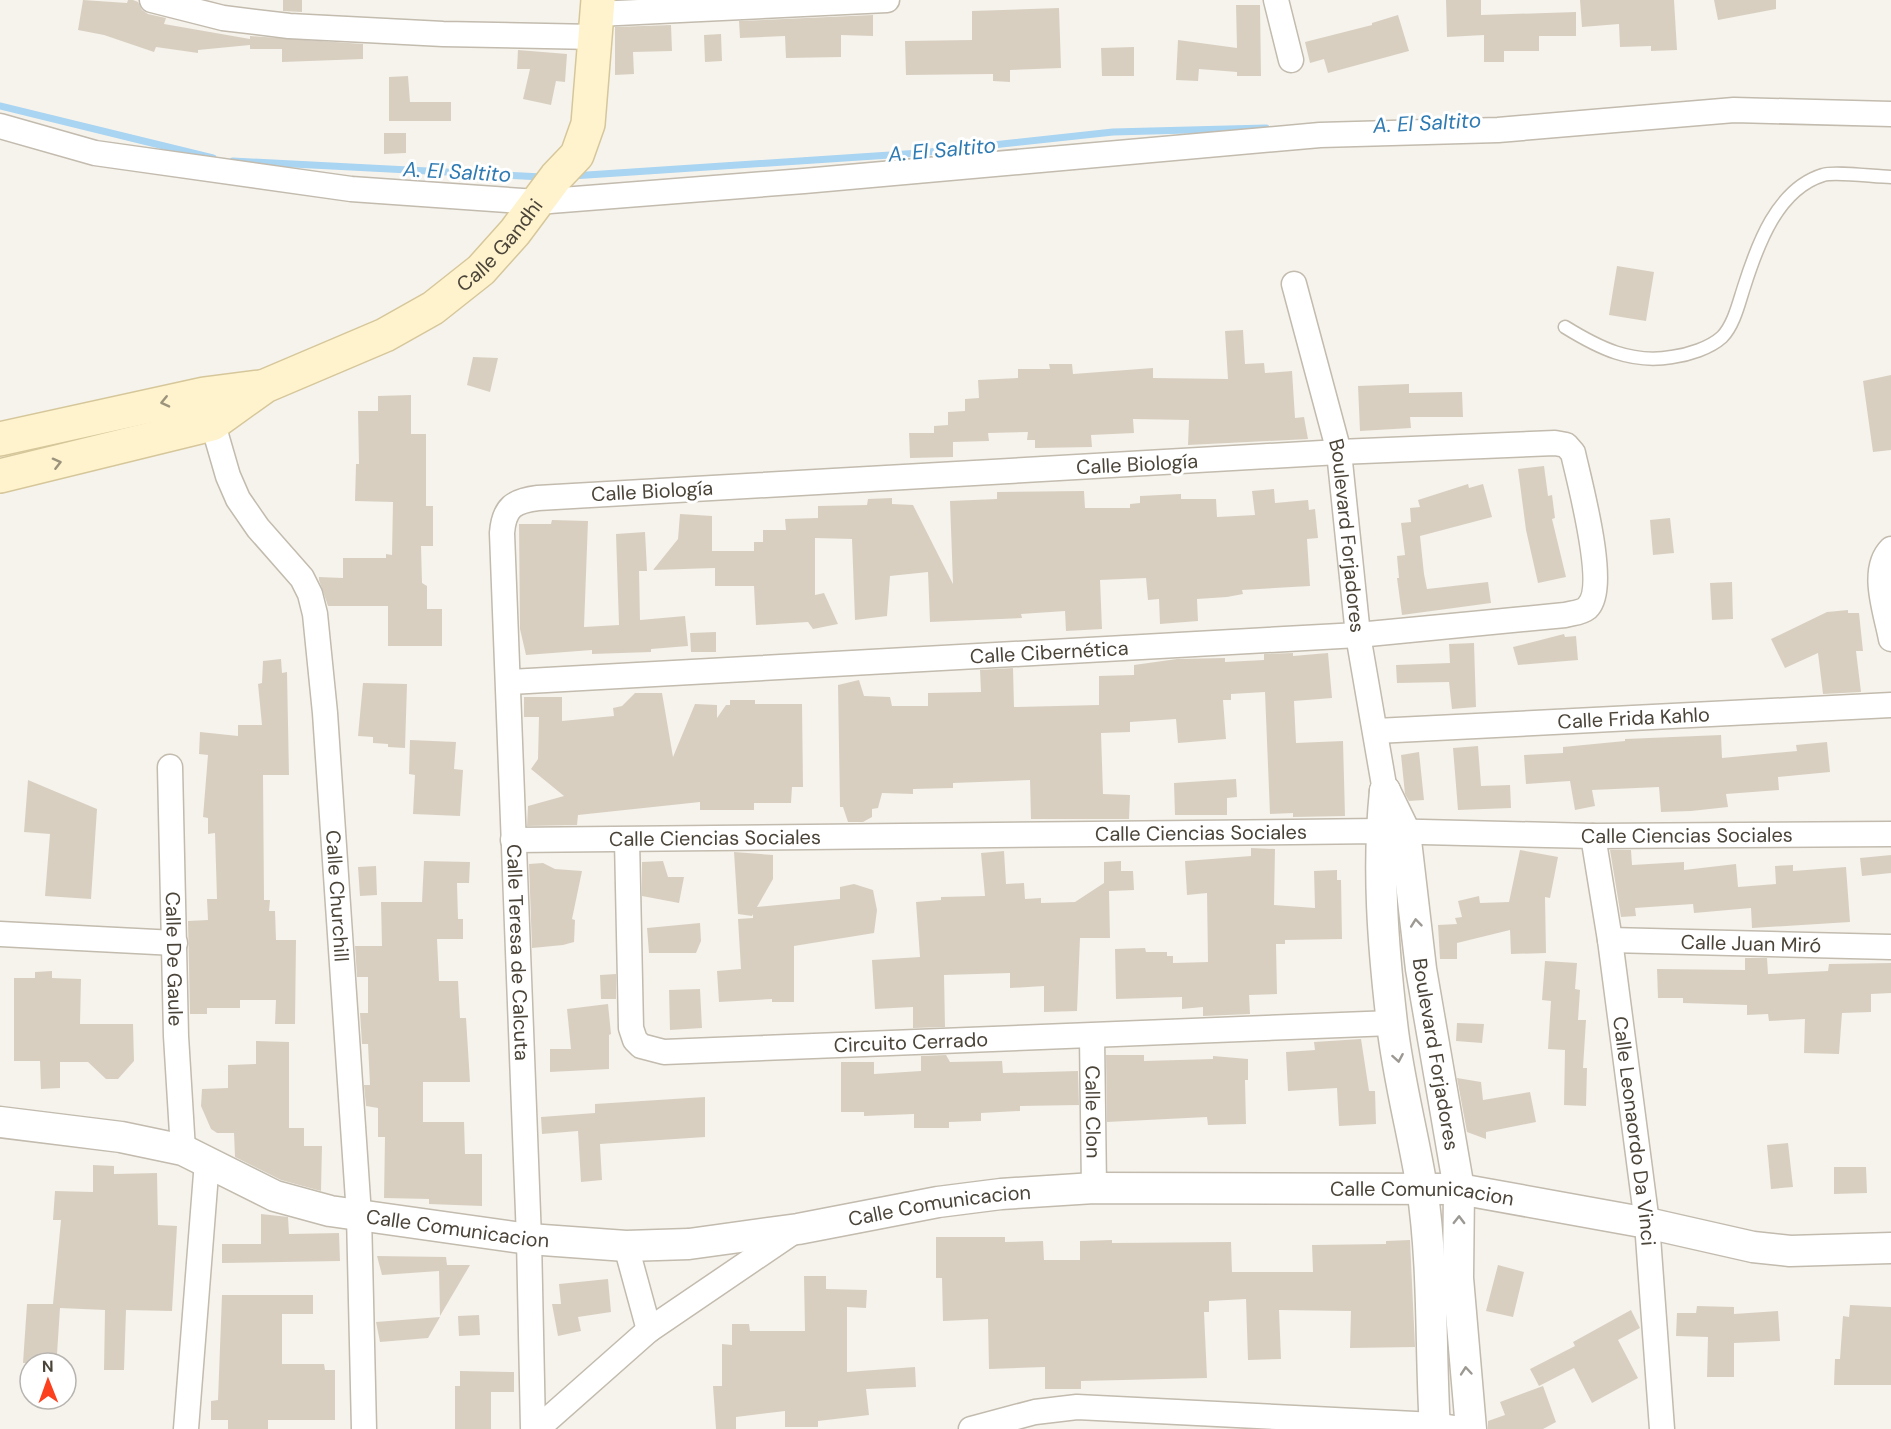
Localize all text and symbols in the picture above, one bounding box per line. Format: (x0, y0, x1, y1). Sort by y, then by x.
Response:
water label: A. El Saltito (1371, 106, 1482, 140)
water label: A. El Saltito (886, 131, 997, 169)
water label: A. El Saltito (401, 155, 512, 189)
street label: Calle Gandhi (451, 193, 548, 297)
one-way arrow (161, 395, 171, 408)
street label: Boulevard Forjadores (1323, 436, 1371, 634)
street label: Calle Biología (1075, 448, 1199, 480)
one-way arrow (51, 458, 62, 470)
street label: Calle Biología (590, 475, 714, 507)
street label: Calle Cibernética (969, 635, 1129, 669)
street label: Calle Frida Kahlo (1557, 701, 1711, 735)
street label: Calle Ciencias Sociales (1095, 819, 1307, 847)
street label: Calle Ciencias Sociales (1581, 822, 1793, 849)
street label: Calle Ciencias Sociales (609, 824, 821, 852)
street label: Calle Churchill (320, 829, 355, 963)
street label: Calle Teresa de Calcuta (501, 843, 535, 1061)
street label: Calle De Gaule (160, 891, 189, 1027)
one-way arrow (1410, 919, 1423, 928)
street label: Calle Juan Miró (1680, 929, 1822, 958)
street label: Boulevard Forjadores (1407, 957, 1465, 1152)
street label: Calle Leonaordo Da Vinci (1607, 1015, 1662, 1247)
street label: Circuito Cerrado (833, 1026, 989, 1058)
one-way arrow (1391, 1053, 1404, 1063)
street label: Calle Clon (1079, 1065, 1107, 1159)
street label: Calle Comunicacion (1330, 1176, 1516, 1212)
street label: Calle Comunicacion (846, 1179, 1032, 1232)
street label: Calle Comunicacion (364, 1203, 550, 1253)
one-way arrow (1453, 1215, 1465, 1224)
north arrow (18, 1351, 78, 1411)
text: N (42, 1356, 54, 1377)
one-way arrow (1460, 1366, 1473, 1375)

